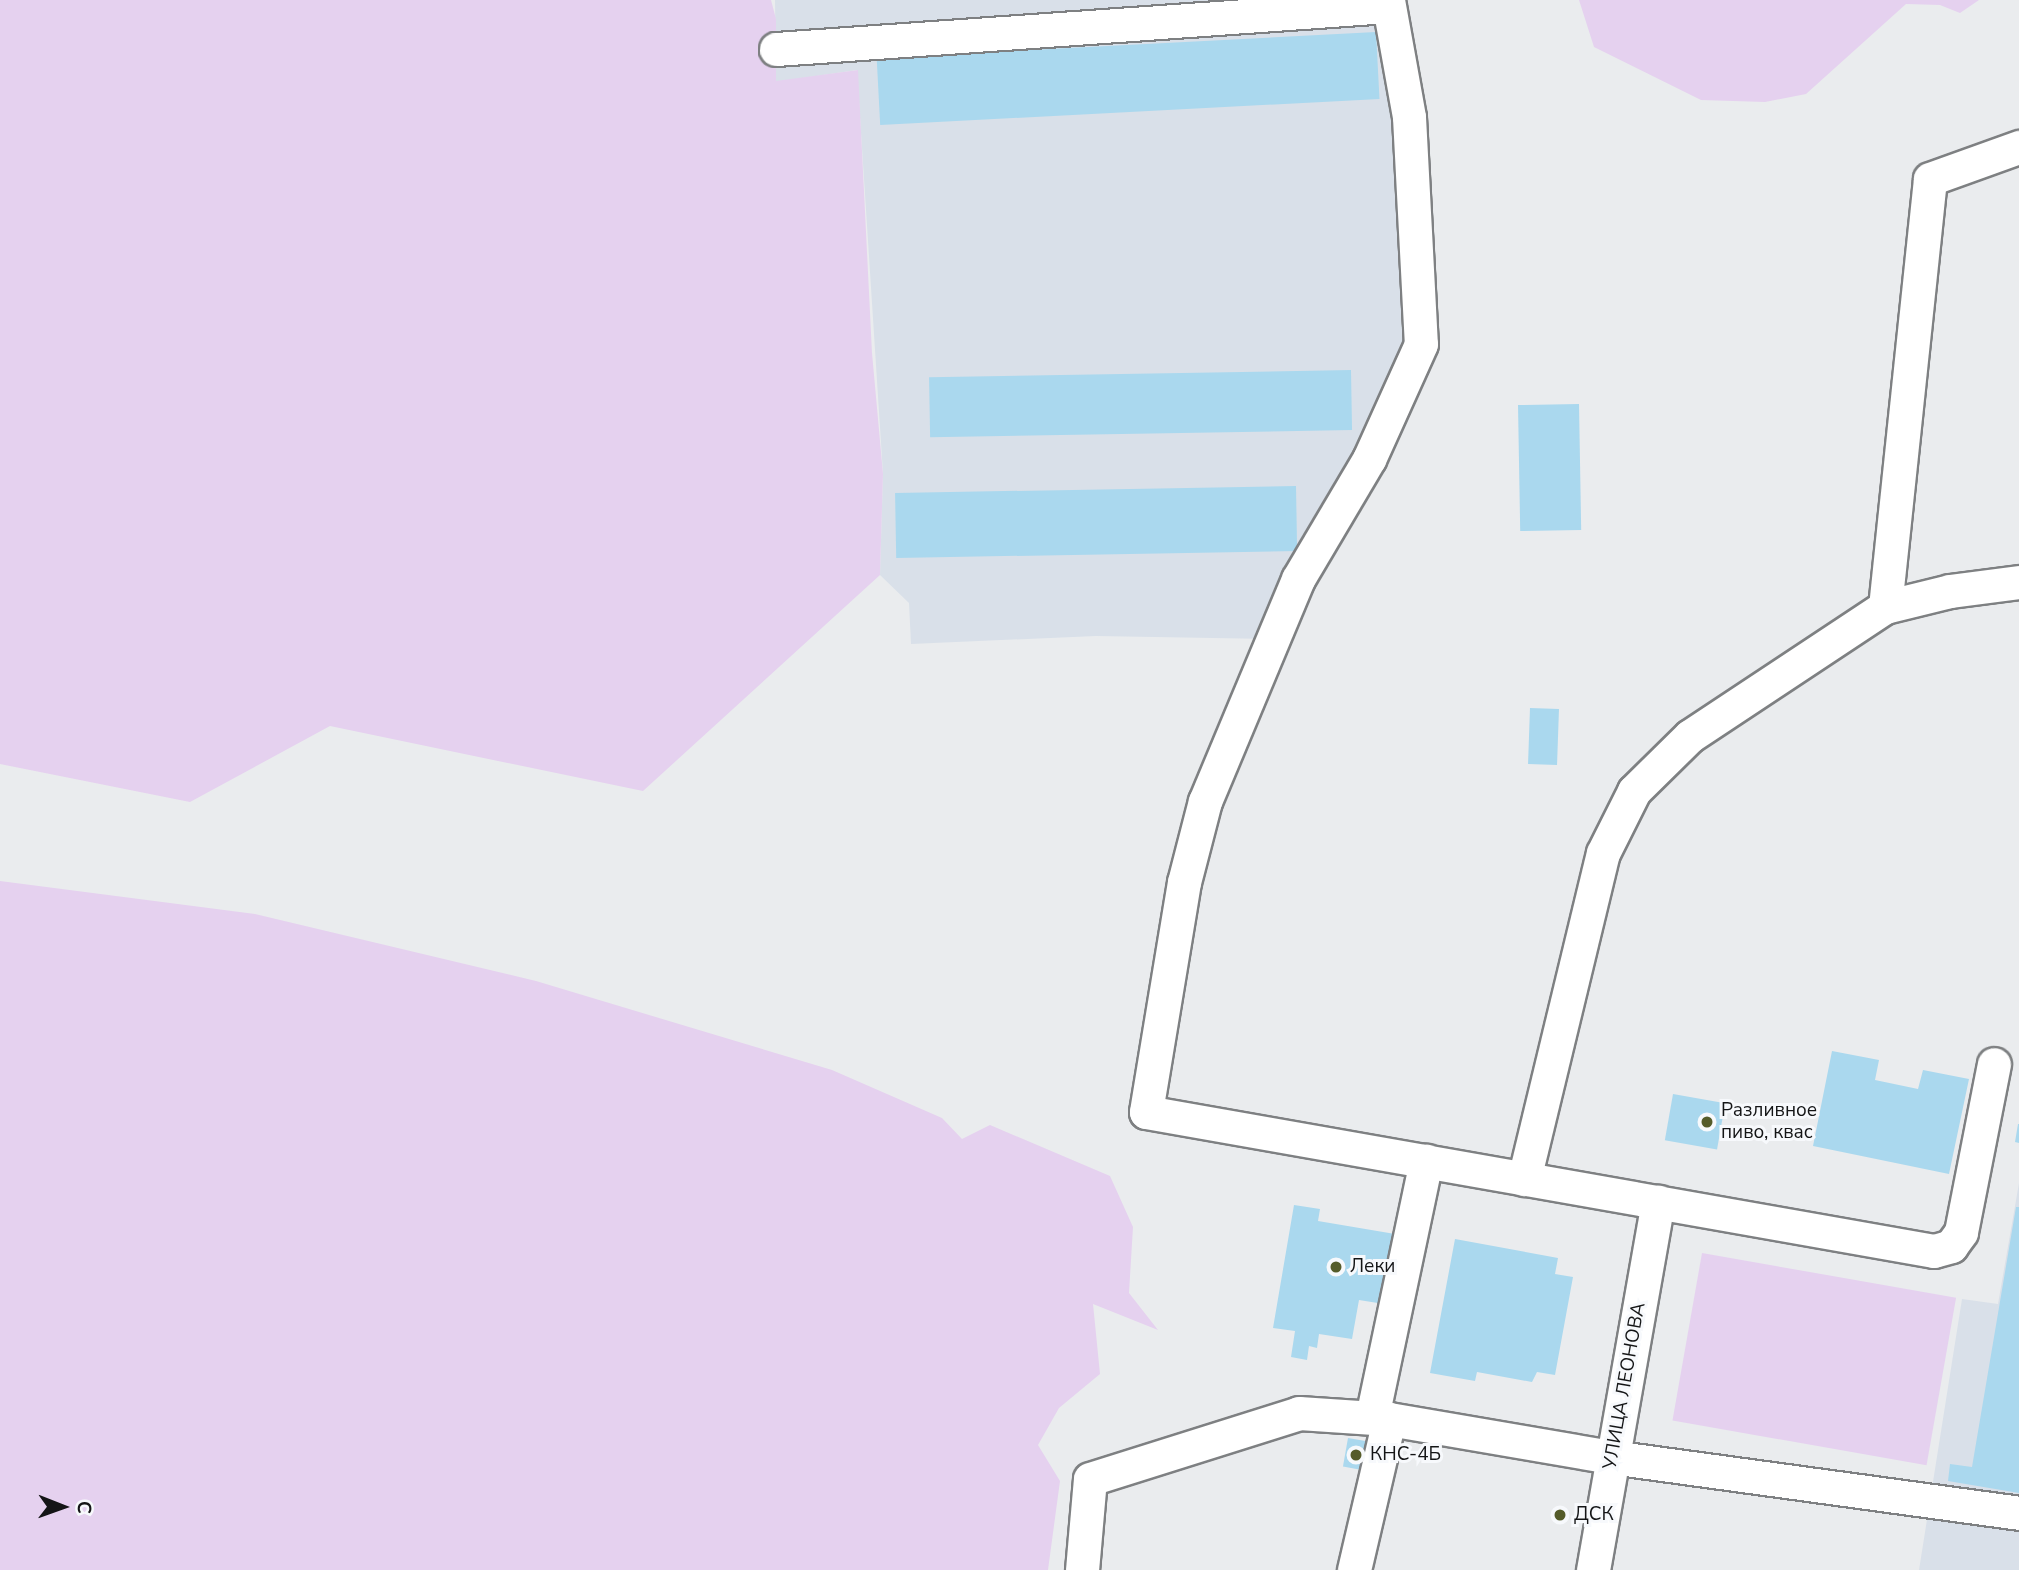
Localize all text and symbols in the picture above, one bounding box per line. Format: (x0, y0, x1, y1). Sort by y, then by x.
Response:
place label: Разливное пиво, квас (1721, 1100, 1817, 1144)
marker: Разливное пиво, квас (1699, 1114, 1715, 1130)
place label: Леки (1350, 1256, 1395, 1278)
marker: Леки (1328, 1259, 1344, 1275)
street label: УЛИЦА ЛЕОНОВА (1599, 1301, 1651, 1471)
place label: КНС-4Б (1370, 1444, 1441, 1466)
marker: КНС-4Б (1348, 1447, 1364, 1463)
north arrow (28, 1472, 98, 1542)
text: С (71, 1501, 97, 1514)
place label: ДСК (1574, 1504, 1614, 1526)
marker: ДСК (1552, 1507, 1568, 1523)

